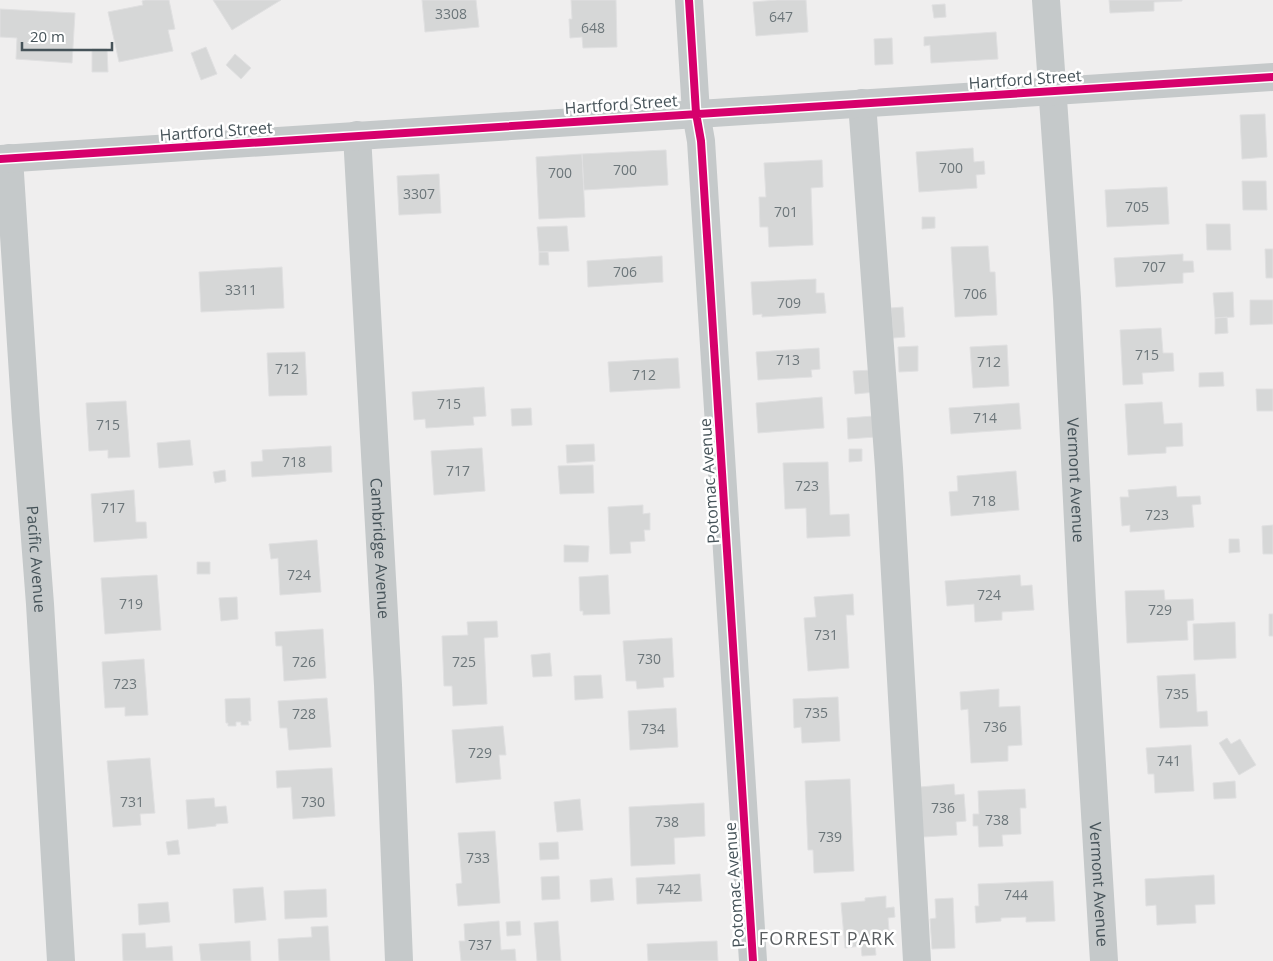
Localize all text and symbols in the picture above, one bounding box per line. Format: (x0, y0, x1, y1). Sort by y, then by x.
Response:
house number: 3308 (435, 4, 467, 23)
house number: 647 (769, 7, 793, 26)
house number: 648 (581, 18, 605, 37)
scale bar (22, 20, 112, 52)
text: 20 m (30, 26, 65, 46)
street label: Hartford Street (968, 64, 1082, 94)
street label: Hartford Street (564, 89, 678, 119)
street label: Hartford Street (159, 116, 273, 146)
house number: 700 (939, 158, 963, 177)
house number: 700 (613, 160, 637, 179)
house number: 700 (548, 163, 572, 182)
house number: 3307 (403, 184, 435, 203)
house number: 705 (1125, 197, 1149, 216)
house number: 701 (774, 202, 798, 221)
house number: 707 (1142, 257, 1166, 276)
house number: 706 (613, 262, 637, 281)
house number: 3311 (225, 280, 257, 299)
house number: 706 (963, 284, 987, 303)
house number: 709 (777, 293, 801, 312)
house number: 715 (1135, 345, 1159, 364)
house number: 713 (776, 350, 800, 369)
house number: 712 (977, 352, 1001, 371)
house number: 712 (275, 359, 299, 378)
house number: 712 (632, 365, 656, 384)
house number: 715 (437, 394, 461, 413)
house number: 714 (973, 408, 997, 427)
house number: 715 (96, 415, 120, 434)
street label: Potomac Avenue (694, 417, 724, 545)
street label: Vermont Avenue (1062, 417, 1090, 543)
house number: 718 (282, 452, 306, 471)
house number: 717 (446, 461, 470, 480)
house number: 723 (795, 476, 819, 495)
street label: Cambridge Avenue (365, 477, 395, 620)
house number: 718 (972, 491, 996, 510)
house number: 717 (101, 498, 125, 517)
street label: Pacific Avenue (22, 505, 51, 613)
house number: 723 (1145, 505, 1169, 524)
house number: 724 (287, 565, 311, 584)
house number: 724 (977, 585, 1001, 604)
house number: 719 (119, 594, 143, 613)
house number: 729 (1148, 600, 1172, 619)
house number: 731 (814, 625, 838, 644)
house number: 730 (637, 649, 661, 668)
house number: 726 (292, 652, 316, 671)
house number: 725 (452, 652, 476, 671)
house number: 723 (113, 674, 137, 693)
house number: 735 (1165, 684, 1189, 703)
house number: 735 (804, 703, 828, 722)
house number: 728 (292, 704, 316, 723)
house number: 736 (983, 717, 1007, 736)
house number: 734 (641, 719, 665, 738)
house number: 729 (468, 743, 492, 762)
house number: 741 (1157, 751, 1181, 770)
house number: 731 (120, 792, 144, 811)
house number: 730 (301, 792, 325, 811)
house number: 736 (931, 798, 955, 817)
house number: 738 (985, 810, 1009, 829)
house number: 738 (655, 812, 679, 831)
street label: Potomac Avenue (719, 821, 749, 949)
street label: Vermont Avenue (1085, 821, 1114, 947)
house number: 739 (818, 827, 842, 846)
house number: 733 (466, 848, 490, 867)
house number: 742 (657, 879, 681, 898)
house number: 744 (1004, 885, 1028, 904)
district label: FORREST PARK (759, 926, 895, 950)
house number: 737 (468, 935, 492, 954)

